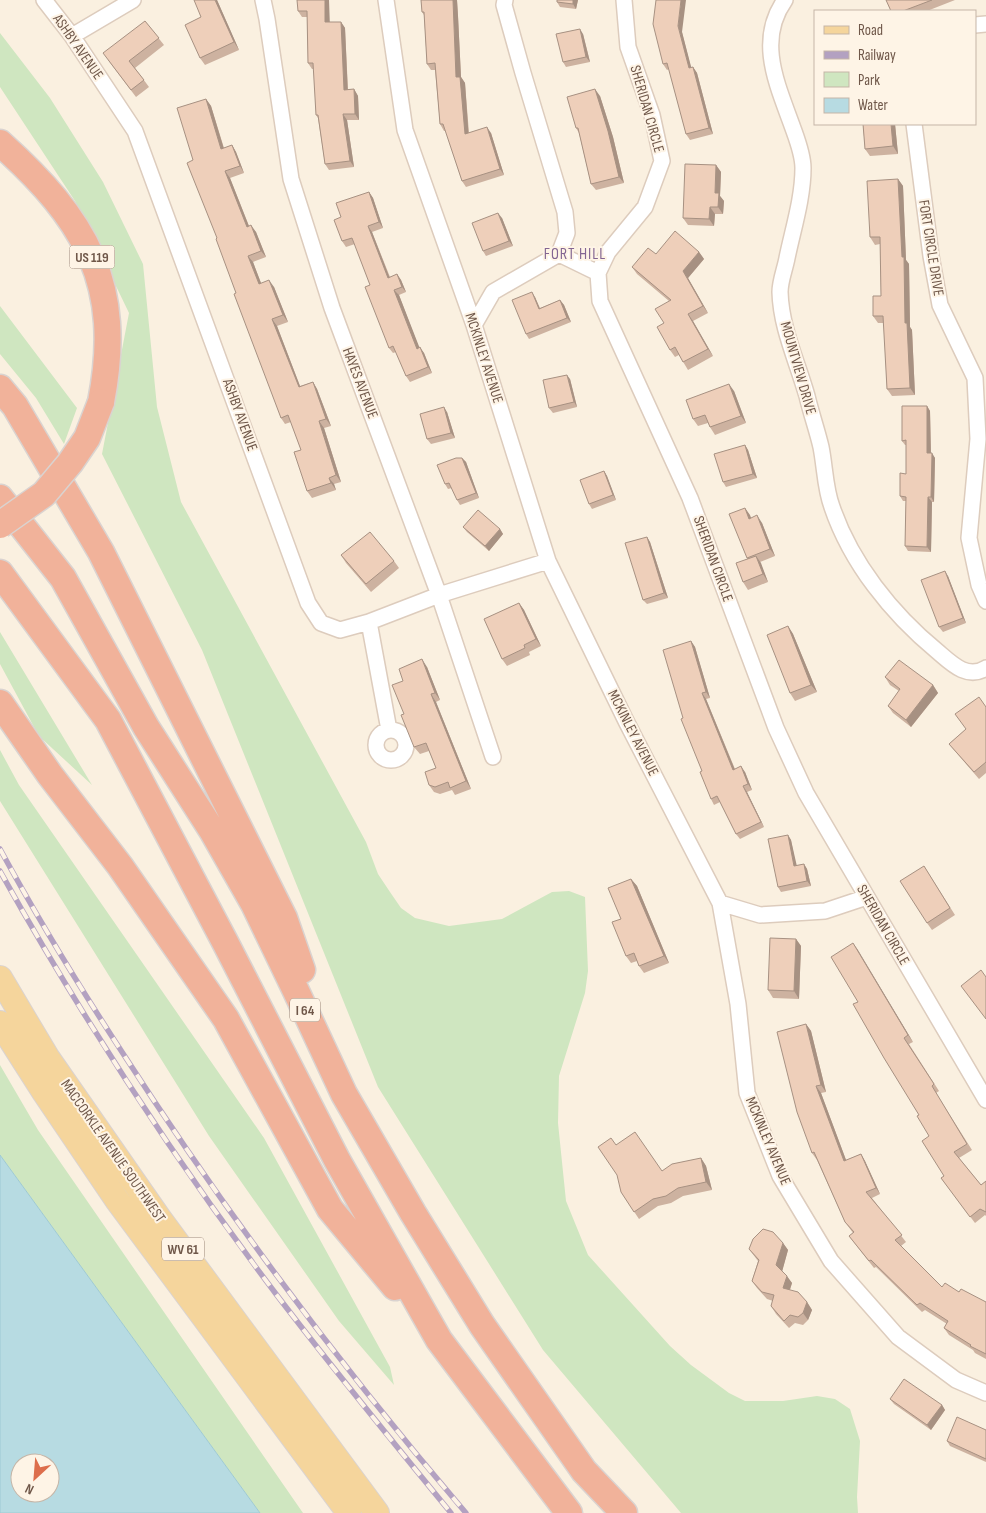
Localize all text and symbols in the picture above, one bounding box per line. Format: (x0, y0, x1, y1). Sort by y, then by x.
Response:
street label: ASHBY AVENUE (48, 10, 108, 83)
legend (814, 10, 976, 125)
text: Road (858, 21, 883, 40)
text: Railway (858, 46, 896, 65)
street label: SHERIDAN CIRCLE (625, 63, 669, 155)
text: Park (858, 71, 880, 90)
text: Water (858, 96, 889, 115)
street label: FORT CIRCLE DRIVE (914, 199, 948, 297)
district label: FORT HILL (544, 245, 606, 264)
road number: US 119 (70, 246, 114, 268)
street label: MCKINLEY AVENUE (460, 310, 508, 406)
street label: MOUNTVIEW DRIVE (776, 319, 820, 417)
street label: HAYES AVENUE (338, 345, 382, 421)
street label: ASHBY AVENUE (218, 375, 262, 454)
street label: SHERIDAN CIRCLE (689, 513, 737, 605)
street label: MCKINLEY AVENUE (603, 687, 663, 779)
street label: SHERIDAN CIRCLE (852, 881, 914, 969)
road number: I 64 (290, 998, 320, 1022)
street label: MACCORKLE AVENUE SOUTHWEST (56, 1076, 170, 1226)
street label: MCKINLEY AVENUE (741, 1094, 795, 1188)
road number: WV 61 (162, 1238, 204, 1260)
north arrow (10, 1453, 60, 1503)
text: N (22, 1480, 37, 1499)

